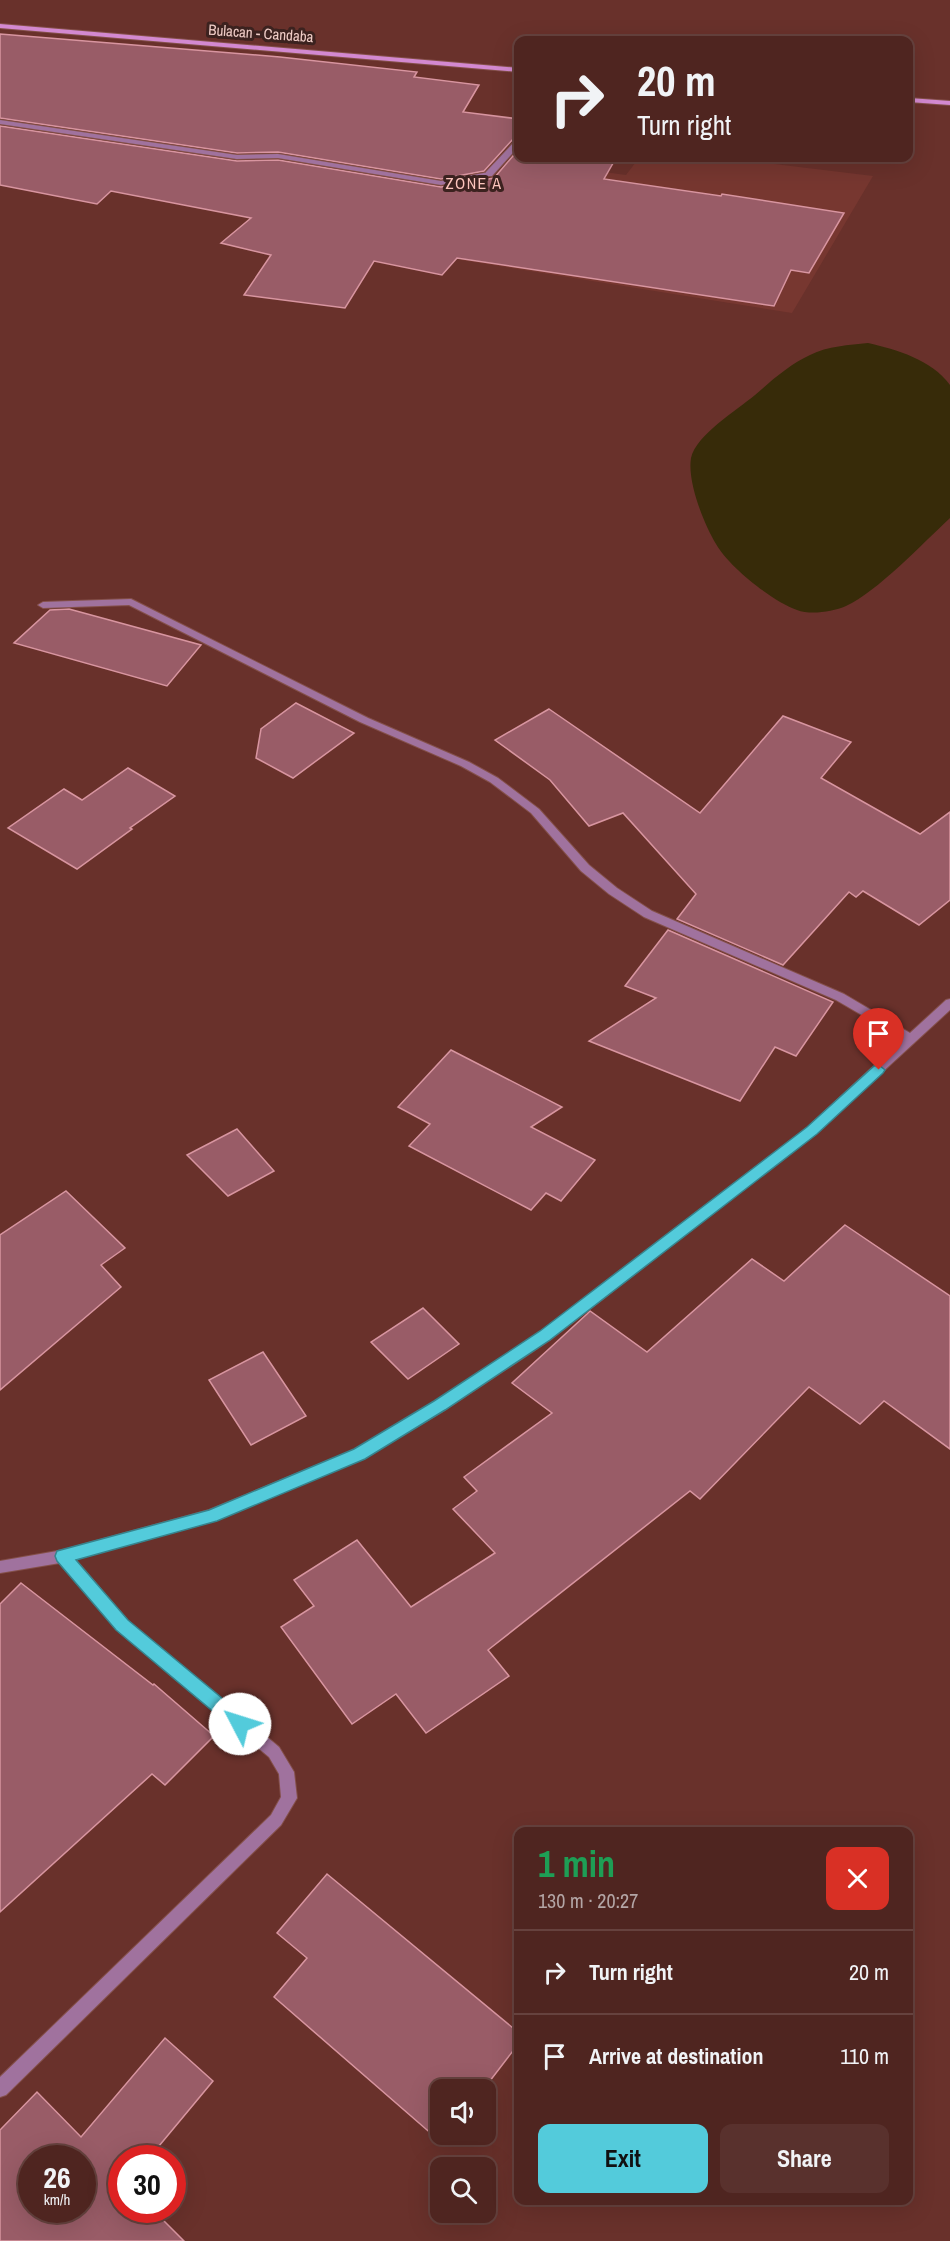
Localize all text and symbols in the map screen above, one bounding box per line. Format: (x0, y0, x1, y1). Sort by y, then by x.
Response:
street label: Bulacan - Candaba (208, 19, 314, 47)
text: 20 m (637, 53, 716, 109)
icon: right (538, 60, 616, 138)
text: Turn right (637, 107, 731, 143)
district label: ZONE A (445, 172, 503, 194)
pin (853, 1008, 904, 1070)
icon: arrive (862, 1017, 895, 1050)
position arrow (208, 1692, 272, 1756)
text: 1 min (538, 1840, 615, 1888)
button: close (826, 1847, 889, 1910)
text: 130 m · 20:27 (538, 1887, 638, 1914)
icon: right (538, 1956, 571, 1989)
text: Turn right (589, 1957, 673, 1987)
text: 20 m (849, 1957, 889, 1987)
icon: arrive (538, 2040, 571, 2073)
text: Arrive at destination (589, 2041, 763, 2071)
text: 110 m (840, 2041, 889, 2071)
map controls (430, 2079, 496, 2223)
button: sound (430, 2079, 496, 2145)
button: Exit (538, 2124, 708, 2193)
button: Share (720, 2124, 889, 2193)
speed limit sign: 30 (108, 2145, 186, 2223)
text: 26 (43, 2157, 71, 2197)
button: search (430, 2157, 496, 2223)
text: km/h (44, 2189, 70, 2210)

